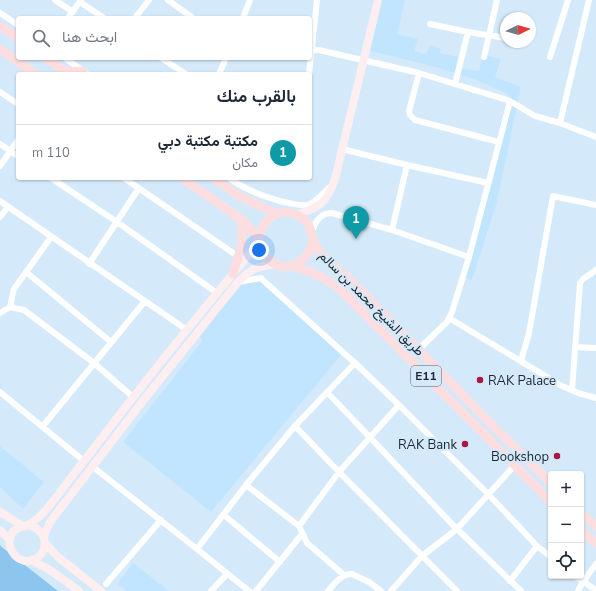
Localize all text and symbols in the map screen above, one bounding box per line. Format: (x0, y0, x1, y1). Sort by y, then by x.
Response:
north arrow (500, 12, 536, 48)
search box (16, 16, 312, 60)
icon: search (30, 27, 52, 49)
text: ابحث هنا (62, 27, 117, 47)
text: بالقرب منك (217, 85, 296, 108)
text: مكتبة مكتبة دبي (158, 131, 258, 151)
text: 110 m (32, 144, 70, 162)
text: 1 (279, 144, 287, 162)
text: مكان (232, 154, 258, 172)
pin: 1 (343, 206, 369, 239)
your location (249, 240, 269, 260)
street label: طريق الشيخ محمد بن سالم (315, 247, 428, 360)
road number: E11 (411, 366, 441, 386)
place label: RAK Palace (488, 372, 556, 390)
marker: RAK Palace (475, 375, 485, 385)
place label: RAK Bank (398, 436, 457, 454)
marker: RAK Bank (460, 439, 470, 449)
place label: Bookshop (491, 448, 549, 466)
marker: Bookshop (552, 451, 562, 461)
map controls (548, 471, 584, 579)
button: + (548, 471, 584, 507)
button: − (548, 507, 584, 543)
button: locate (548, 543, 584, 579)

